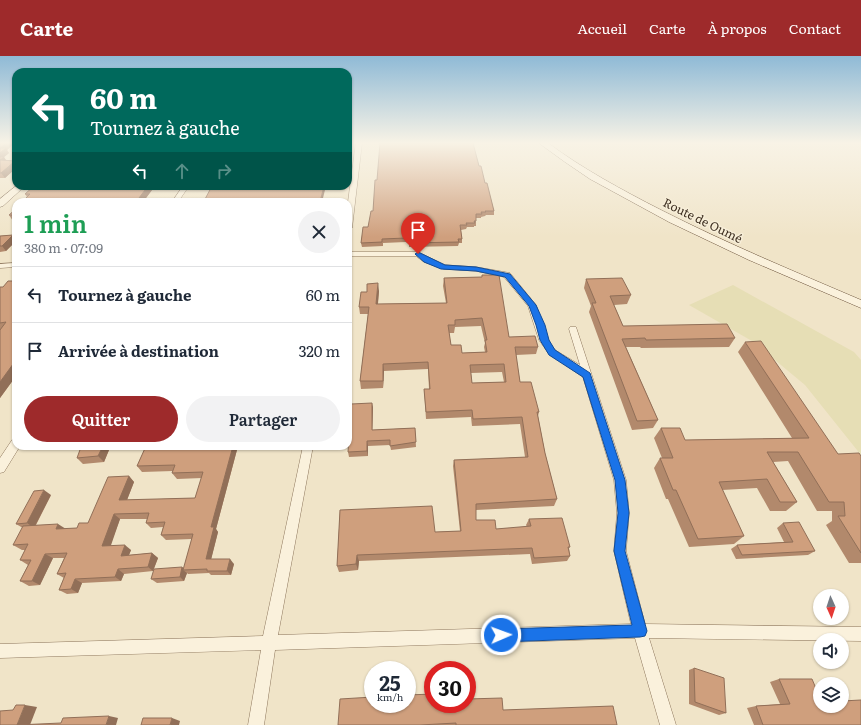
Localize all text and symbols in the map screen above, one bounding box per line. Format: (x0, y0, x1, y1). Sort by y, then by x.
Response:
text: Carte (20, 14, 73, 42)
text: Accueil (577, 18, 627, 38)
text: Carte (649, 18, 686, 38)
text: À propos (708, 18, 767, 38)
text: Contact (789, 18, 841, 38)
text: 60 m (90, 76, 157, 118)
icon: left (24, 84, 76, 136)
text: Tournez à gauche (90, 114, 240, 141)
icon: left (129, 160, 151, 182)
icon: ahead (171, 160, 193, 182)
icon: right (213, 160, 235, 182)
street label: Route de Oumé (660, 193, 746, 247)
text: 1 min (24, 205, 87, 240)
button: close (298, 211, 340, 253)
pin (401, 213, 435, 254)
icon: arrive (407, 219, 429, 241)
text: 380 m · 07:09 (24, 238, 103, 257)
text: Tournez à gauche (58, 283, 191, 306)
text: 60 m (306, 283, 340, 306)
icon: left (24, 284, 46, 306)
text: Arrivée à destination (58, 339, 219, 362)
text: 320 m (298, 339, 340, 362)
icon: arrive (24, 340, 46, 362)
button: Quitter (24, 396, 178, 442)
button: Partager (186, 396, 340, 442)
north arrow (813, 589, 849, 625)
map controls (813, 589, 849, 713)
position arrow (480, 614, 522, 656)
button: sound (813, 633, 849, 669)
speed limit sign: 30 (424, 661, 476, 713)
text: 25 (379, 667, 401, 697)
button: layers (813, 677, 849, 713)
text: km/h (377, 689, 403, 704)

